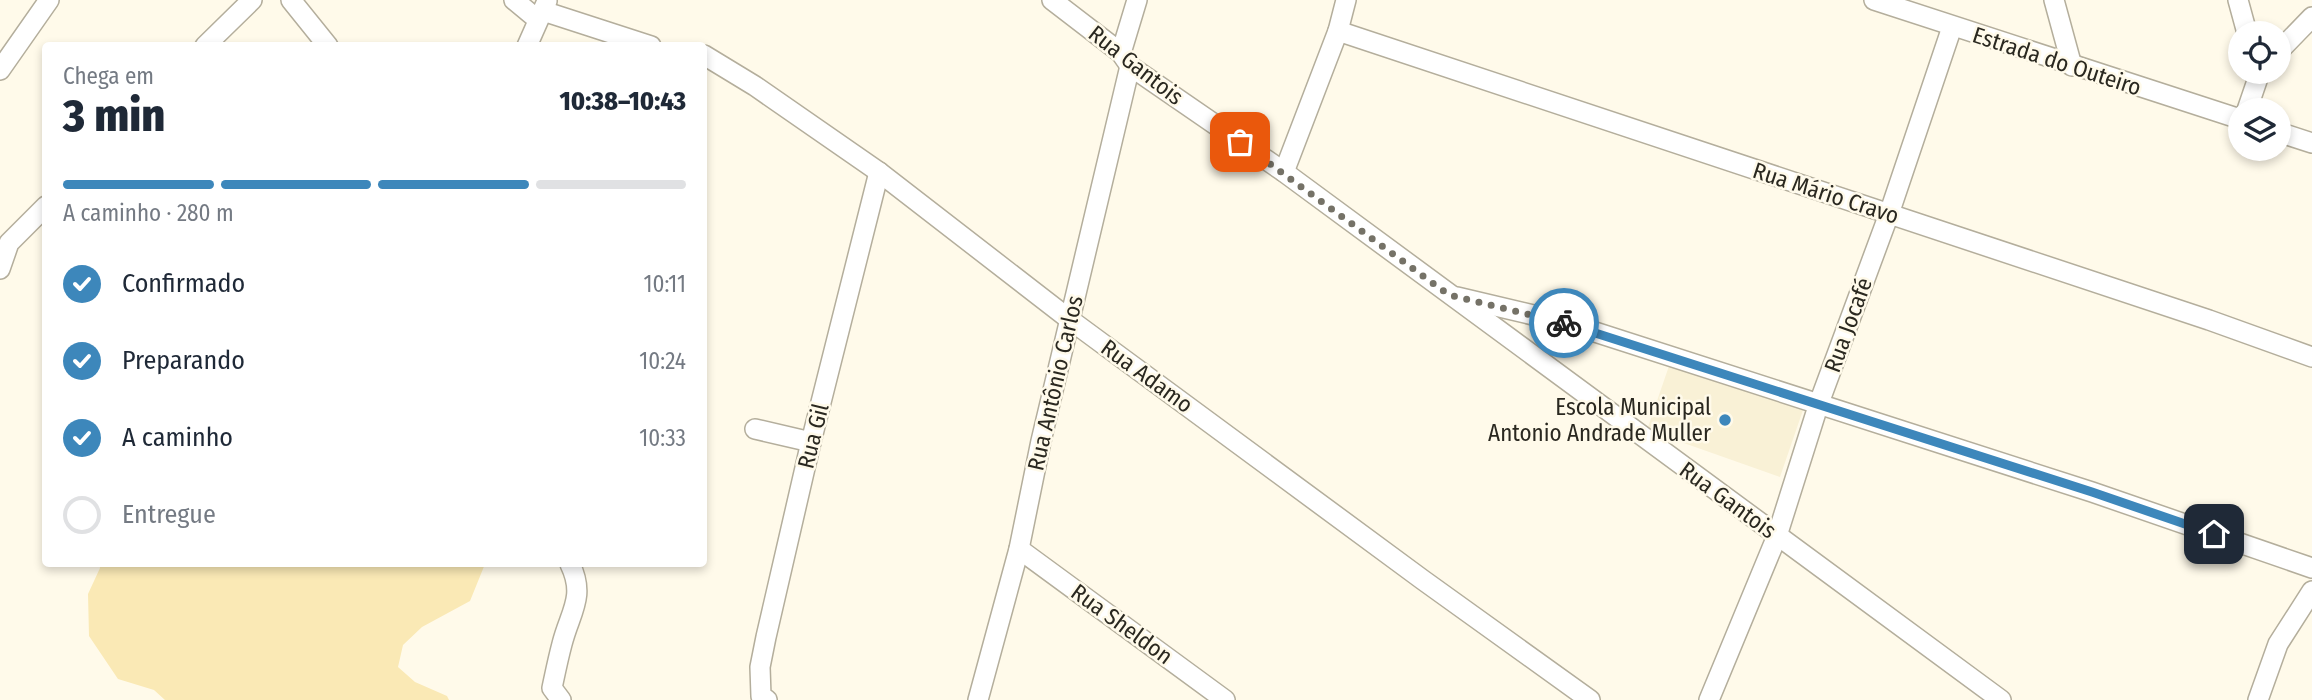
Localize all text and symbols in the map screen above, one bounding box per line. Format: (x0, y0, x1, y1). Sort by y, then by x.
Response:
street label: Rua Gantois (1083, 19, 1189, 111)
street label: Estrada do Outeiro (1969, 21, 2145, 101)
map controls (2228, 21, 2291, 161)
button: locate (2228, 21, 2291, 84)
text: Chega em (63, 62, 154, 90)
text: 10:38–10:43 (559, 86, 686, 117)
text: 3 min (63, 88, 165, 143)
button: layers (2228, 98, 2291, 161)
pin (1210, 112, 1270, 172)
icon: bag (1221, 123, 1259, 161)
street label: Rua Mário Cravo (1749, 156, 1903, 230)
text: A caminho · 280 m (63, 199, 234, 227)
icon: check (63, 265, 101, 303)
text: Confirmado (122, 268, 245, 299)
text: 10:11 (643, 270, 686, 298)
street label: Rua Jocafé (1818, 274, 1878, 376)
courier (1529, 288, 1599, 358)
street label: Rua Antônio Carlos (1021, 293, 1089, 473)
icon: bike (1545, 304, 1583, 342)
street label: Rua Adamo (1096, 333, 1198, 419)
icon: check (63, 342, 101, 380)
text: Preparando (122, 345, 245, 376)
text: 10:24 (639, 347, 686, 375)
place label: Escola Municipal Antonio Andrade Muller (1488, 393, 1711, 447)
street label: Rua Gil (791, 400, 835, 472)
marker: Escola Municipal Antonio Andrade Muller (1717, 412, 1733, 428)
icon: check (63, 419, 101, 457)
text: A caminho (122, 422, 233, 453)
text: 10:33 (639, 424, 686, 452)
street label: Rua Gantois (1674, 456, 1782, 545)
text: Entregue (122, 499, 216, 530)
pin (2184, 504, 2244, 564)
icon: home (2195, 515, 2233, 553)
street label: Rua Sheldon (1066, 578, 1178, 670)

